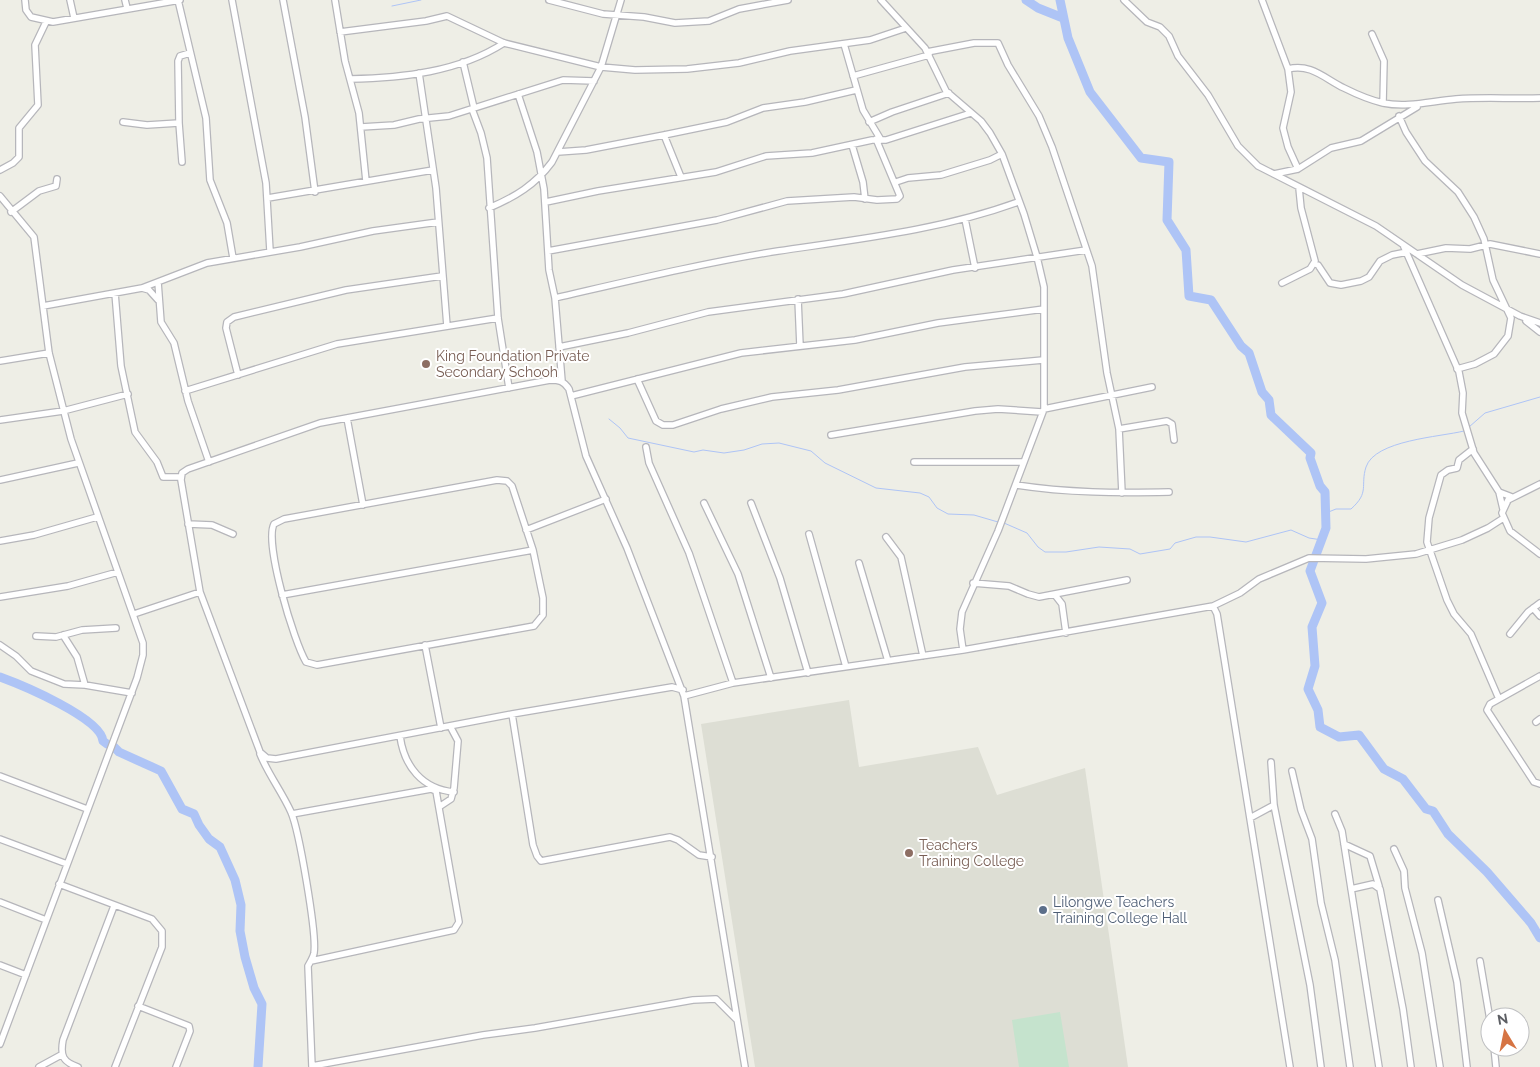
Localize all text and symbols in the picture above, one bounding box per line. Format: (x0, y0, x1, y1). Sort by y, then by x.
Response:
place label: King Foundation Private Secondary Schooh (436, 348, 589, 380)
marker: King Foundation Private Secondary Schooh (420, 358, 432, 370)
place label: Teachers Training College (919, 837, 1024, 869)
marker: Teachers Training College (903, 847, 915, 859)
place label: Lilongwe Teachers Training College Hall (1053, 894, 1187, 926)
marker: Lilongwe Teachers Training College Hall (1037, 904, 1049, 916)
north arrow (1480, 1007, 1530, 1057)
text: N (1496, 1010, 1509, 1028)

